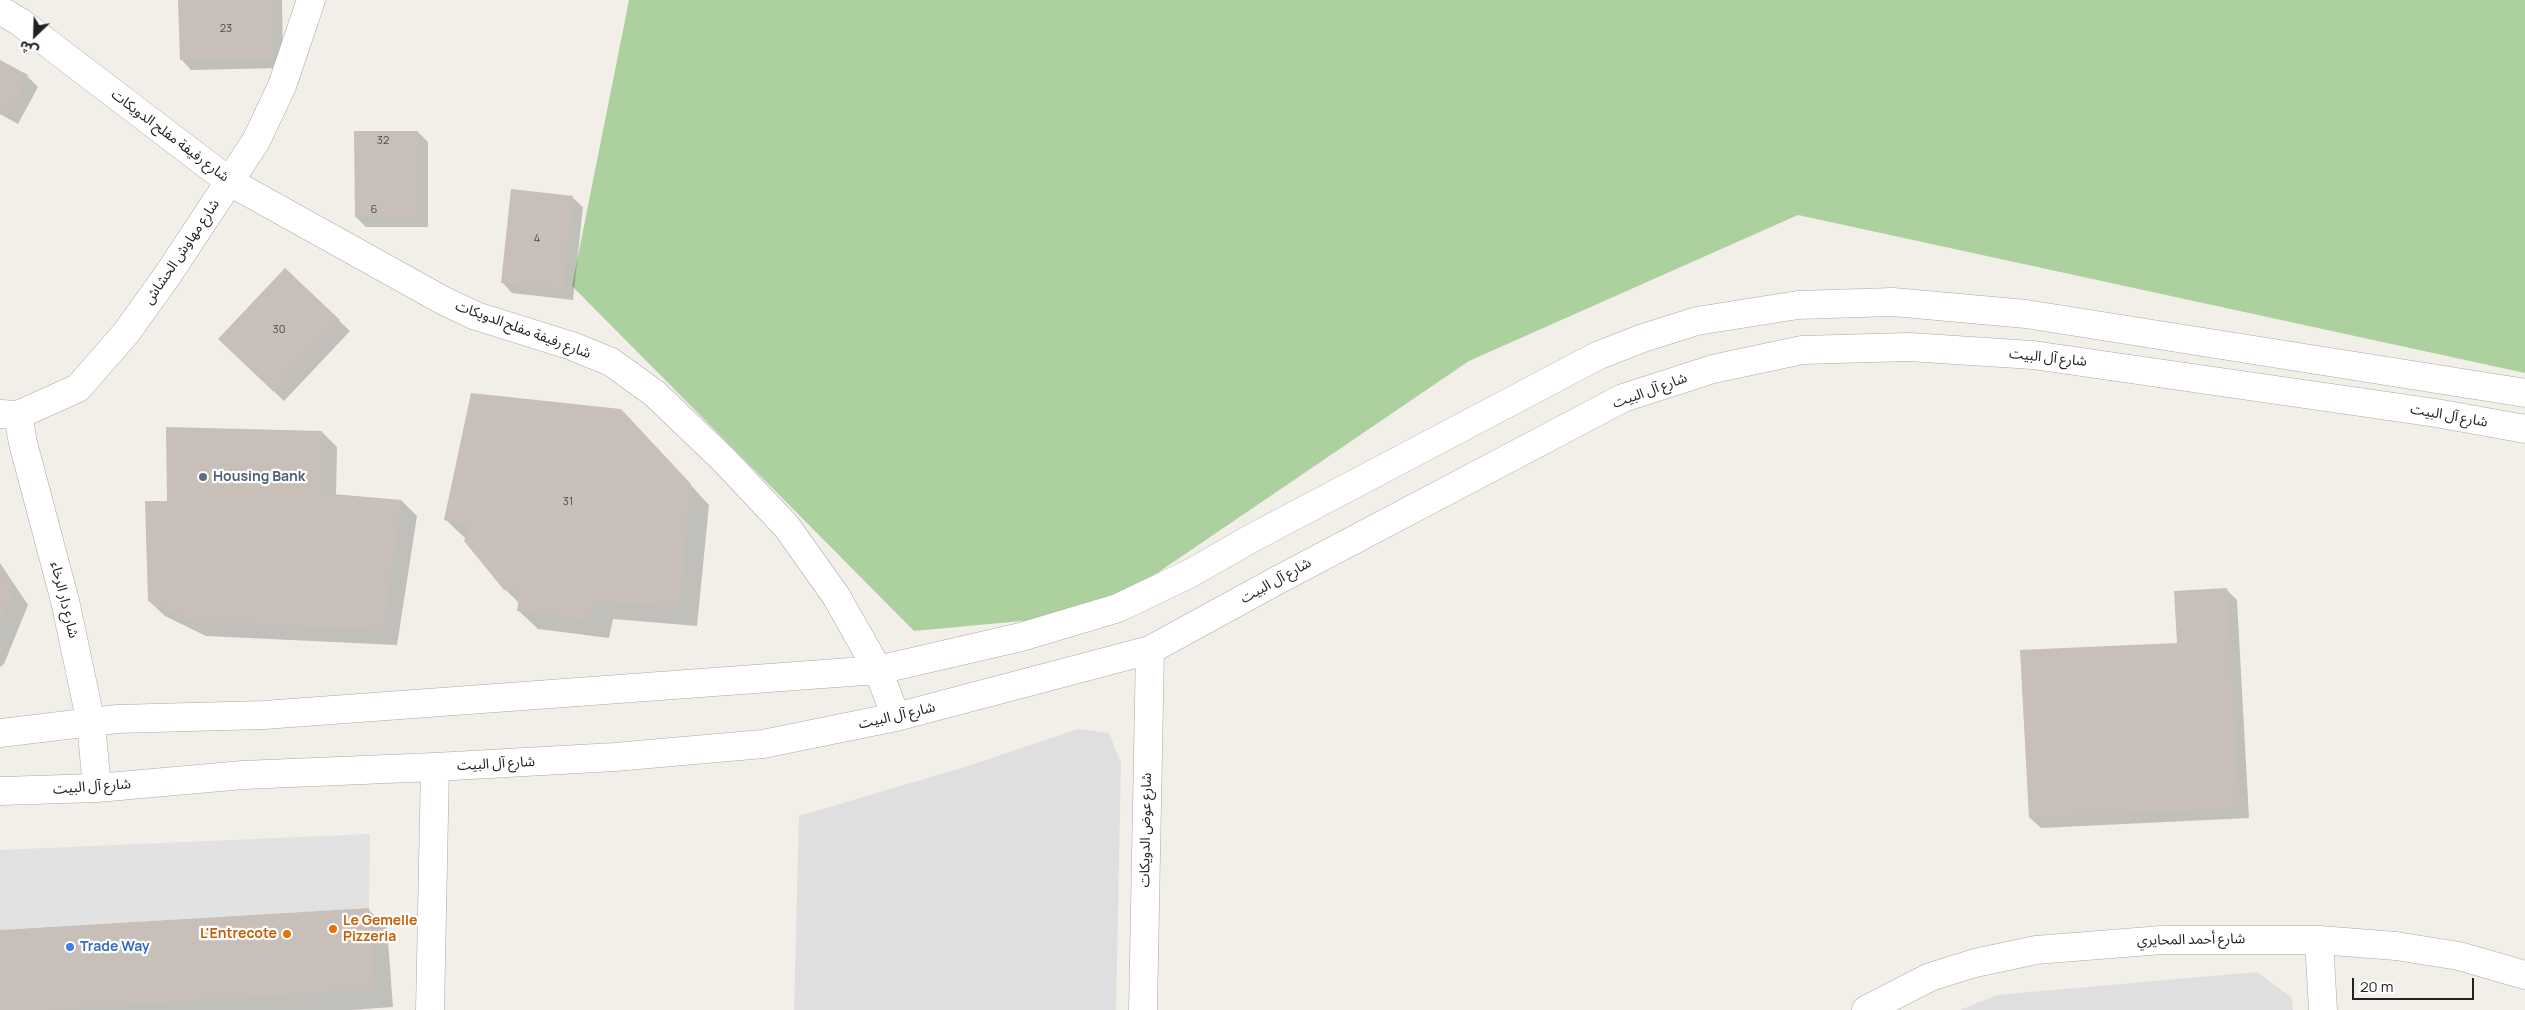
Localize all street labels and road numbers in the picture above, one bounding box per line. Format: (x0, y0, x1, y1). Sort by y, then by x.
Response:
street label: شارع رفيفة مفلح الدويكات (108, 86, 232, 186)
street label: شارع مهاوش الحشاش (141, 196, 223, 308)
street label: شارع رفيفة مفلح الدويكات (453, 298, 593, 362)
street label: شارع آل البيت (2008, 346, 2088, 370)
street label: شارع آل البيت (1610, 370, 1690, 412)
street label: شارع آل البيت (2409, 401, 2489, 431)
street label: شارع آل البيت (1238, 555, 1314, 607)
street label: شارع دار الرخاء (46, 560, 82, 640)
street label: شارع آل البيت (857, 699, 937, 733)
street label: شارع آل البيت (457, 754, 535, 774)
street label: شارع عوض الدويكات (1137, 772, 1155, 888)
street label: شارع آل البيت (52, 776, 132, 798)
street label: شارع أحمد المحايري (2137, 931, 2245, 949)

